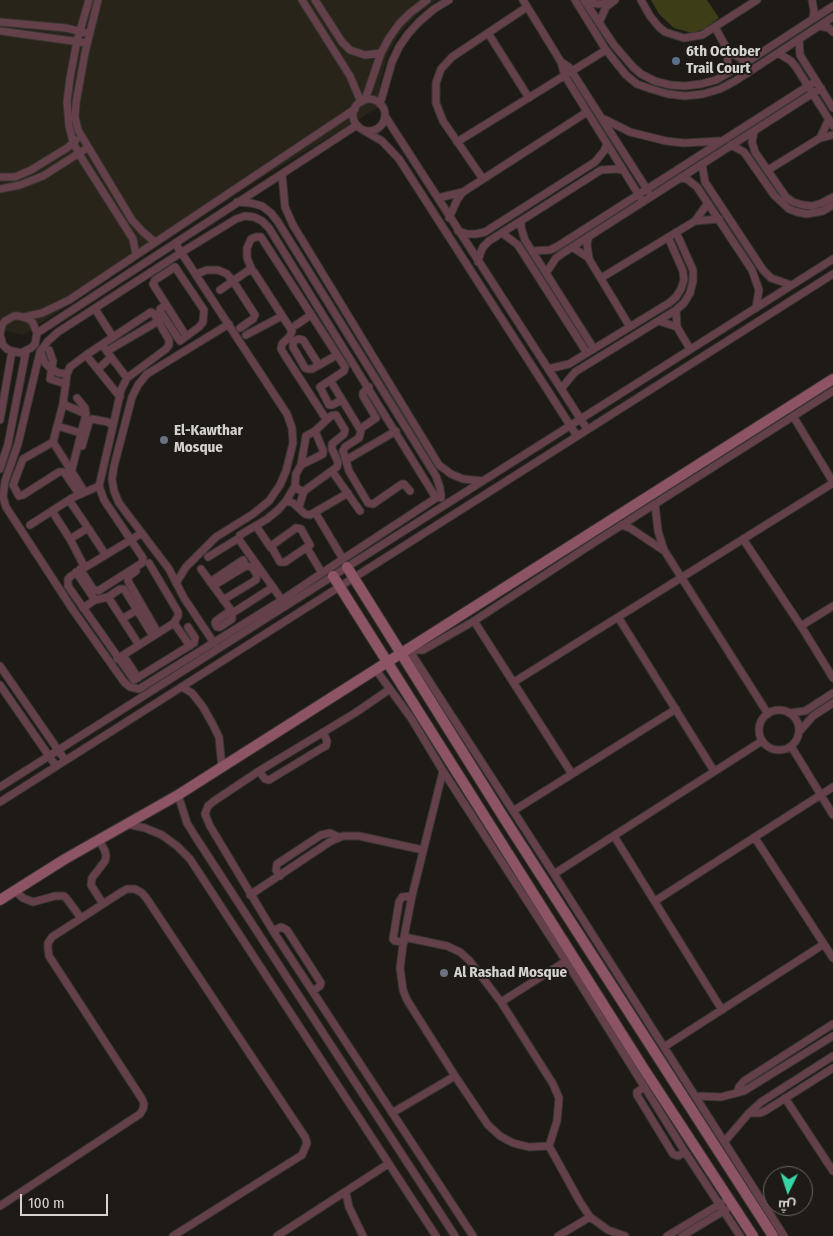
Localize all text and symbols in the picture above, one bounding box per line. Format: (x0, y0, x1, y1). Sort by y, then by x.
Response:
place label: 6th October Trail Court (686, 43, 760, 78)
marker: 6th October Trail Court (670, 55, 682, 67)
place label: El-Kawthar Mosque (174, 422, 243, 457)
marker: El-Kawthar Mosque (158, 434, 170, 446)
place label: Al Rashad Mosque (454, 964, 567, 982)
marker: Al Rashad Mosque (438, 967, 450, 979)
north arrow (763, 1166, 813, 1216)
scale bar (22, 1184, 110, 1216)
text: 100 m (28, 1194, 65, 1212)
text: ش (777, 1196, 797, 1215)

